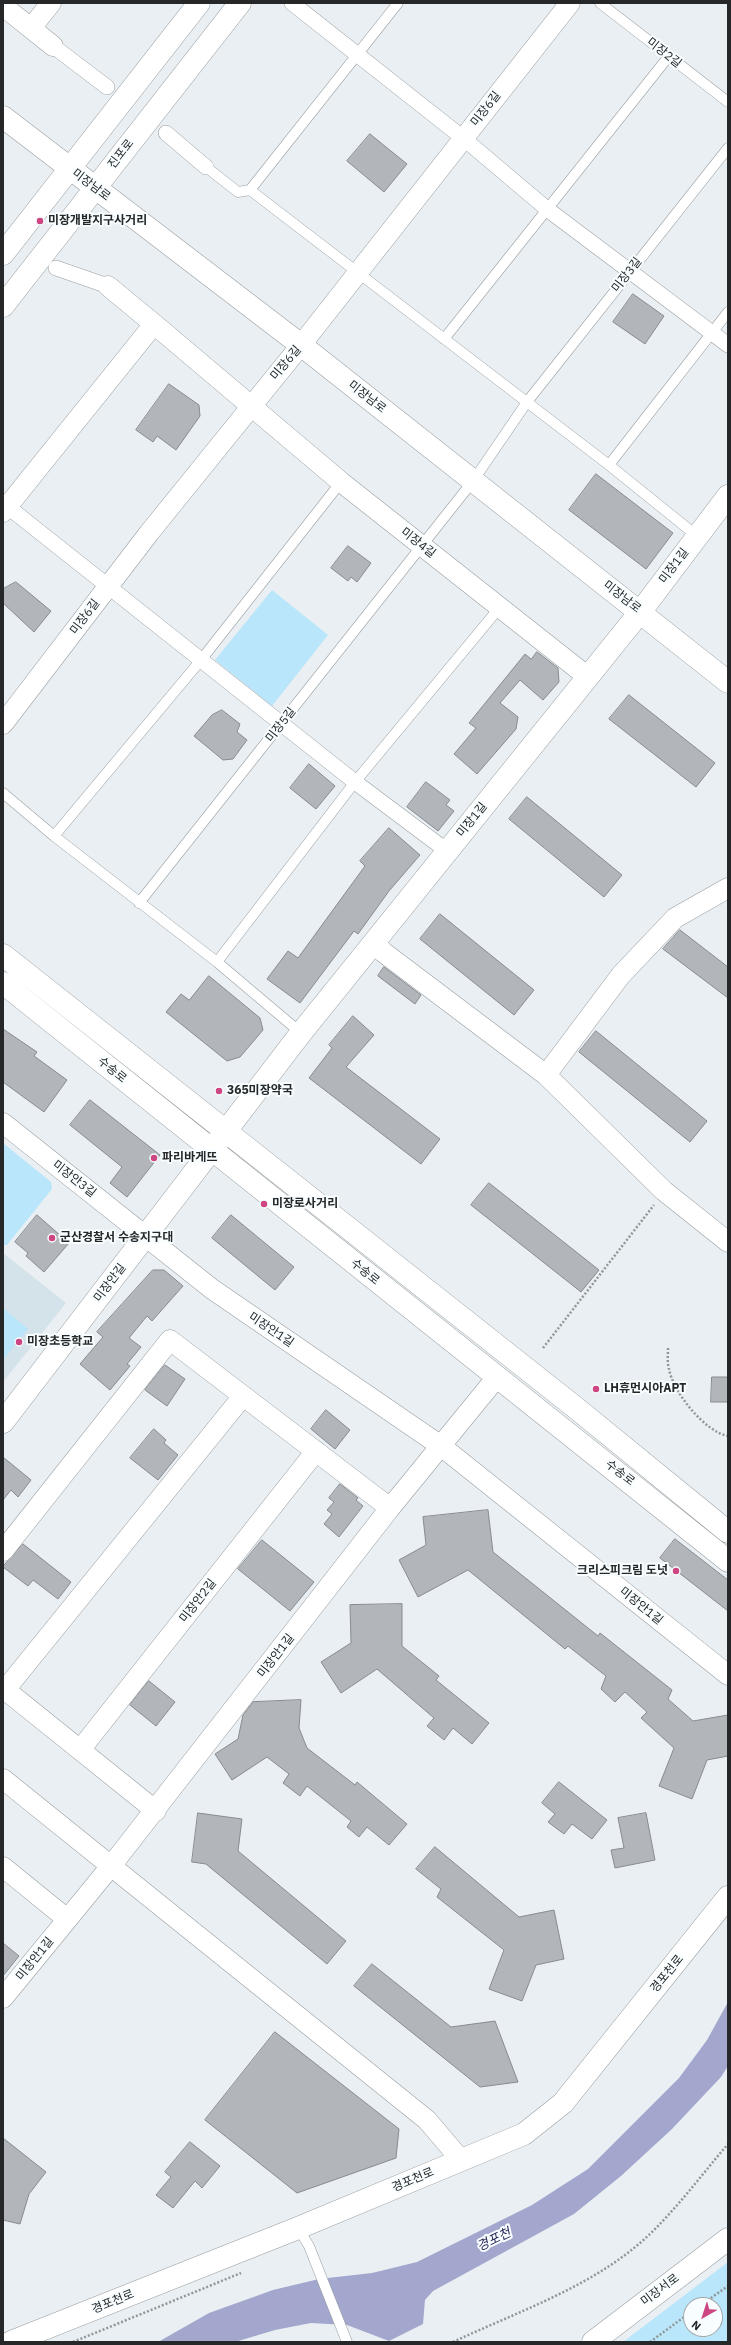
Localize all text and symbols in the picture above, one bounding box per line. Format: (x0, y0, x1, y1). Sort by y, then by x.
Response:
street label: 미장2길 (644, 35, 684, 71)
street label: 미장6길 (468, 89, 504, 129)
street label: 진포로 (105, 137, 137, 171)
street label: 미장남로 (69, 166, 113, 204)
place label: 미장개발지구사거리 (48, 214, 147, 228)
marker: 미장개발지구사거리 (35, 216, 45, 226)
street label: 미장3길 (609, 255, 645, 295)
street label: 미장6길 (268, 343, 304, 383)
street label: 미장남로 (345, 378, 389, 416)
street label: 미장4길 (398, 525, 438, 561)
street label: 미장1길 (656, 546, 692, 586)
street label: 미장남로 (600, 578, 644, 616)
street label: 미장6길 (67, 597, 103, 637)
street label: 미장5길 (263, 705, 299, 745)
street label: 미장1길 (454, 800, 490, 840)
street label: 수송로 (95, 1054, 129, 1086)
place label: 365미장약국 (227, 1084, 293, 1098)
marker: 365미장약국 (214, 1086, 224, 1096)
place label: 파리바게뜨 (162, 1151, 217, 1165)
marker: 파리바게뜨 (149, 1153, 159, 1163)
street label: 미장안3길 (49, 1158, 99, 1200)
place label: 미장로사거리 (272, 1197, 338, 1211)
marker: 미장로사거리 (259, 1199, 269, 1209)
place label: 군산경찰서 수송지구대 (60, 1231, 173, 1245)
marker: 군산경찰서 수송지구대 (47, 1233, 57, 1243)
street label: 수송로 (348, 1256, 382, 1288)
street label: 미장안길 (91, 1261, 129, 1305)
street label: 미장안1길 (246, 1310, 296, 1350)
place label: 미장초등학교 (27, 1335, 93, 1349)
marker: 미장초등학교 (14, 1337, 24, 1347)
place label: LH휴먼시아APT (604, 1382, 686, 1396)
marker: LH휴먼시아APT (591, 1384, 601, 1394)
street label: 수송로 (603, 1457, 637, 1489)
place label: 크리스피크림 도넛 (577, 1564, 668, 1578)
marker: 크리스피크림 도넛 (671, 1566, 681, 1576)
street label: 미장안2길 (177, 1576, 219, 1626)
street label: 미장안1길 (617, 1584, 665, 1628)
street label: 미장안1길 (255, 1631, 297, 1681)
street label: 미장안1길 (13, 1935, 57, 1983)
street label: 경포천로 (648, 1952, 686, 1996)
street label: 경포천로 (390, 2165, 436, 2195)
water label: 경포천 (474, 2225, 514, 2255)
street label: 미장서로 (638, 2271, 682, 2309)
street label: 경포천로 (90, 2287, 136, 2317)
north arrow (683, 2297, 723, 2337)
text: N (689, 2318, 704, 2333)

